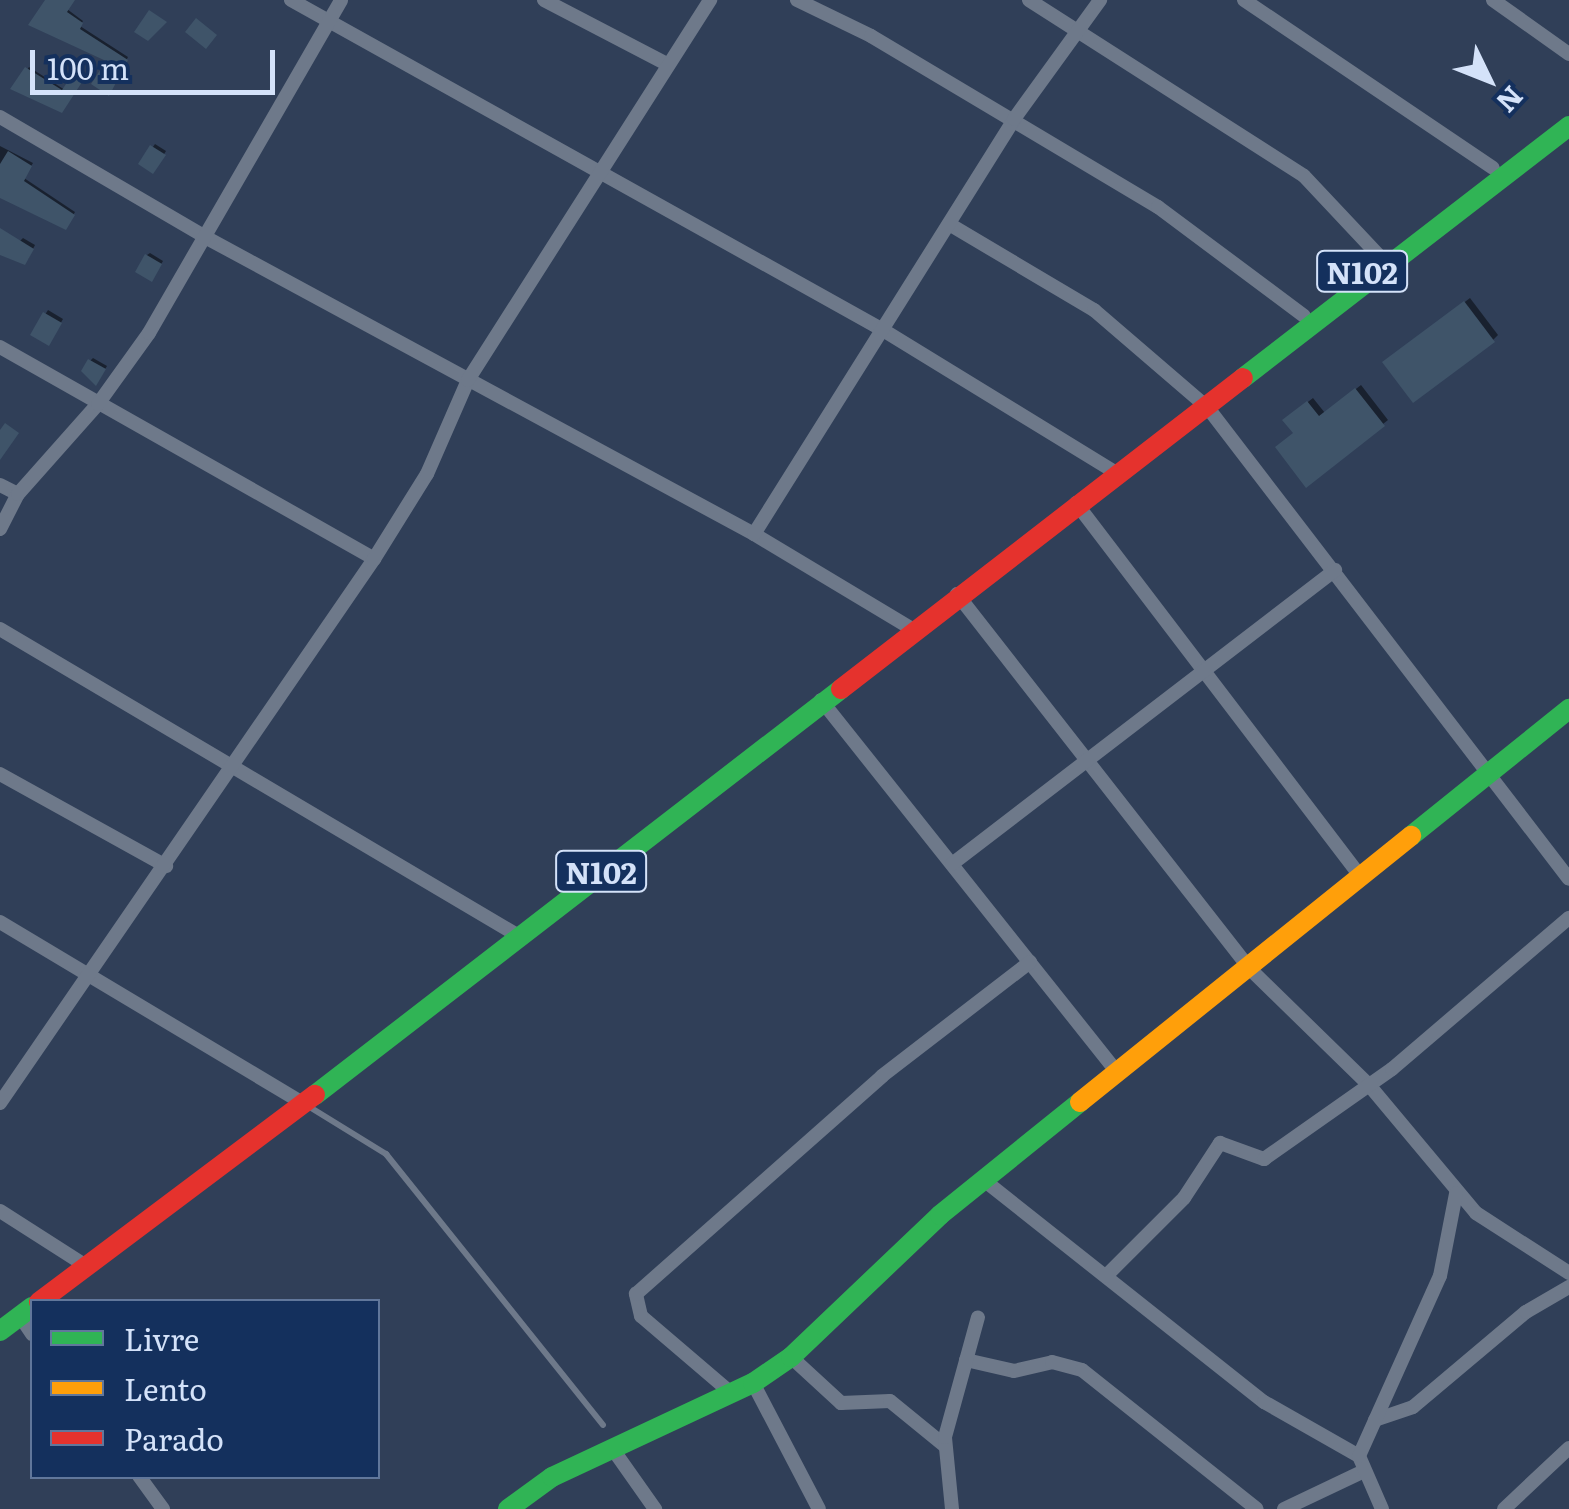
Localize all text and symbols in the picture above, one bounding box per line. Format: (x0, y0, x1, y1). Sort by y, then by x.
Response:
scale bar (35, 30, 280, 92)
north arrow (1439, 30, 1539, 130)
text: 100 m (47, 45, 129, 89)
text: N (1488, 78, 1534, 123)
road number: N102 (1314, 246, 1410, 296)
road number: N102 (554, 846, 648, 896)
legend (30, 1299, 380, 1479)
text: Livre (124, 1316, 199, 1360)
text: Lento (124, 1366, 207, 1410)
text: Parado (124, 1416, 224, 1460)

